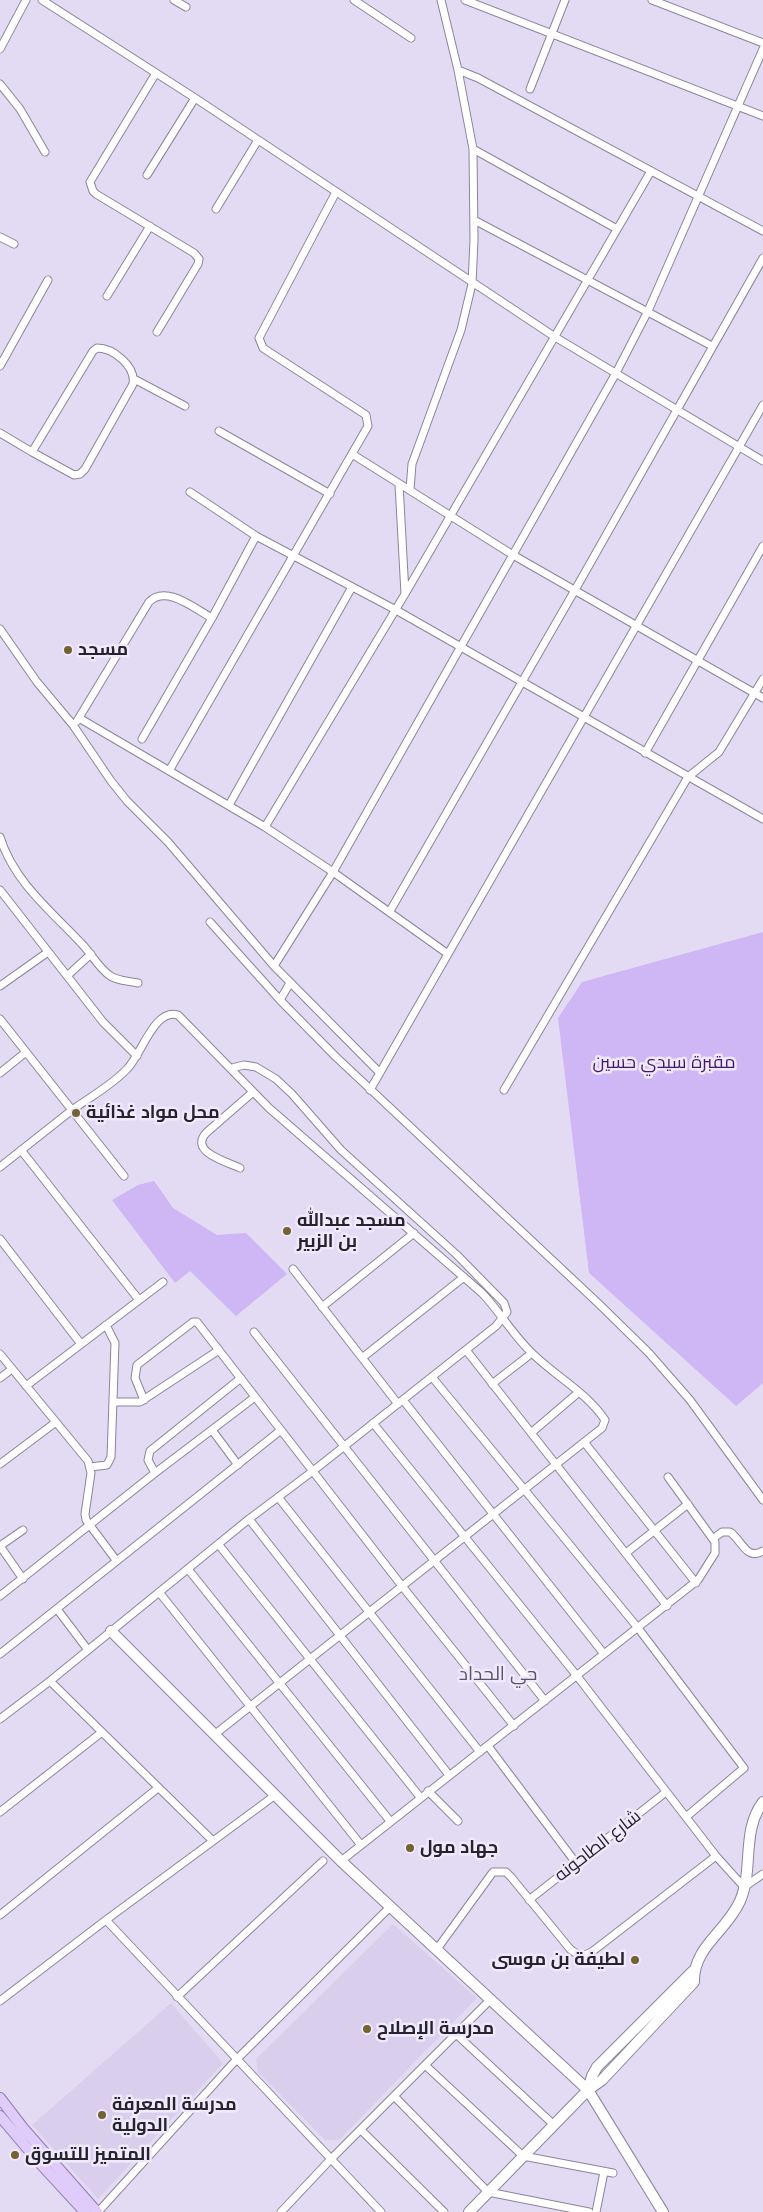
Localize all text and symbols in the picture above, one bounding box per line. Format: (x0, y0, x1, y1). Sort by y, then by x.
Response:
place label: مسجد (78, 639, 128, 661)
marker: مسجد (62, 644, 74, 656)
park label: مقبرة سيدي حسين (593, 1052, 735, 1074)
place label: محل مواد غذائية (86, 1102, 220, 1124)
marker: محل مواد غذائية (70, 1107, 82, 1119)
place label: مسجد عبدالله بن الزبير (297, 1210, 406, 1252)
marker: مسجد عبدالله بن الزبير (281, 1225, 293, 1237)
district label: حي الحداد (459, 1664, 537, 1686)
street label: شارع الطاحونه (550, 1806, 646, 1886)
place label: جهاد مول (420, 1837, 498, 1859)
marker: جهاد مول (404, 1842, 416, 1854)
place label: لطيفة بن موسى (491, 1949, 625, 1971)
marker: لطيفة بن موسى (629, 1954, 641, 1966)
place label: مدرسة الإصلاح (377, 2018, 494, 2040)
marker: مدرسة الإصلاح (361, 2023, 373, 2035)
place label: مدرسة المعرفة الدولية (112, 2094, 237, 2136)
marker: مدرسة المعرفة الدولية (96, 2109, 108, 2121)
place label: المتميز للتسوق (25, 2144, 151, 2166)
marker: المتميز للتسوق (9, 2149, 21, 2161)

